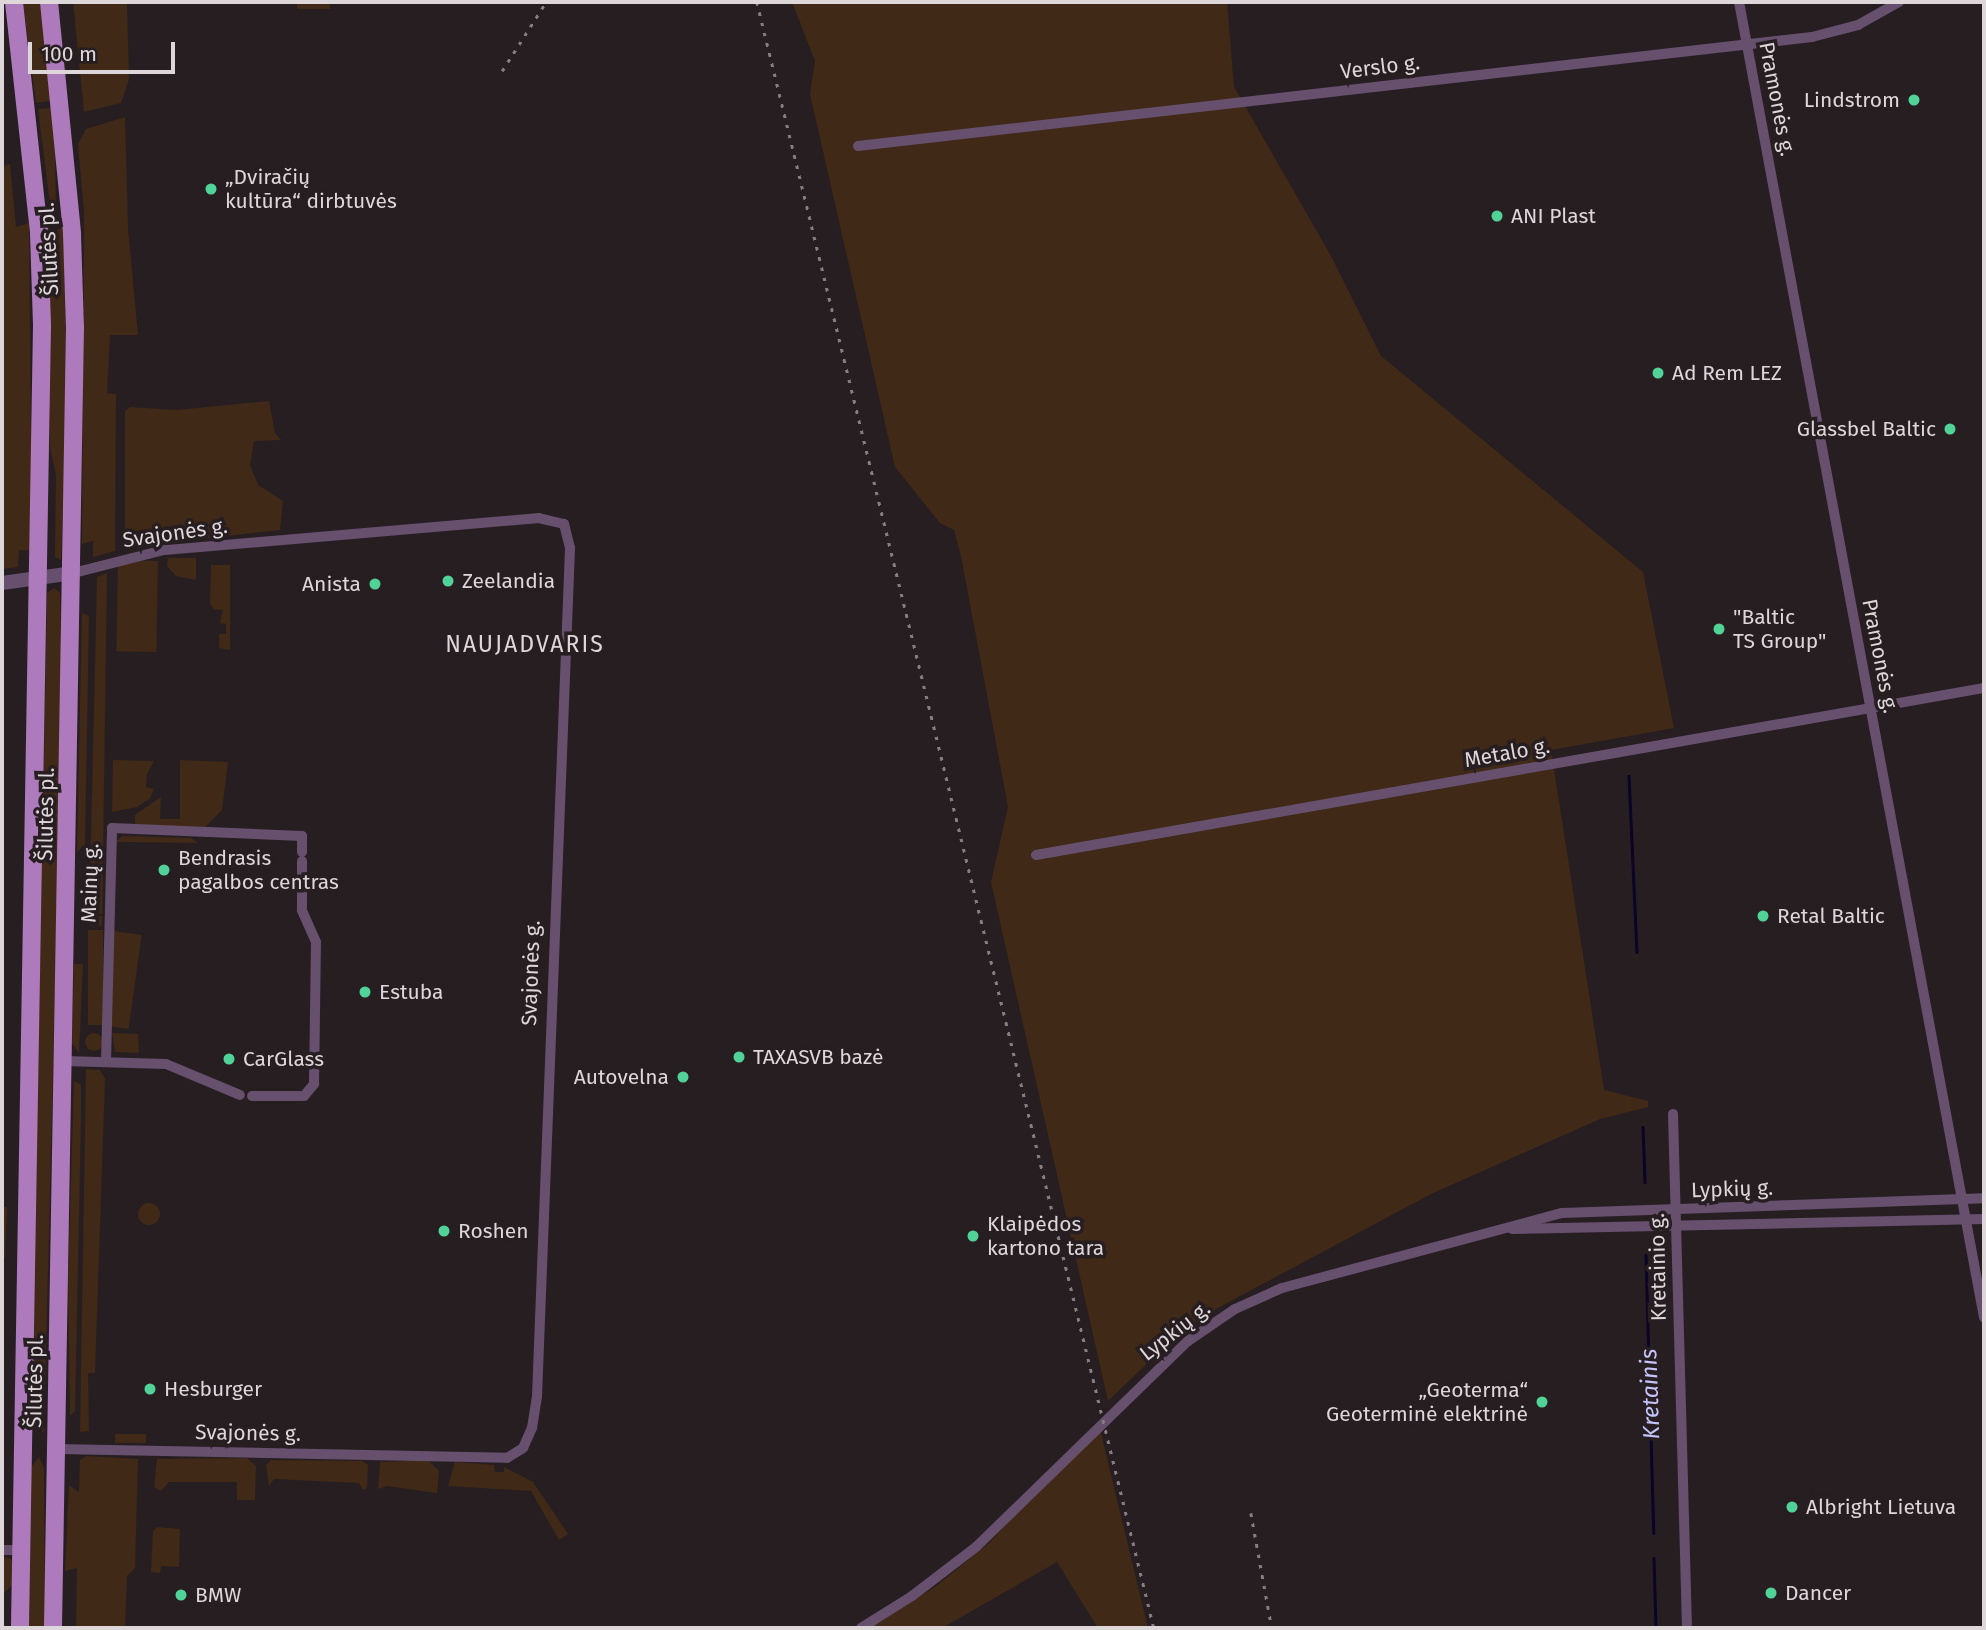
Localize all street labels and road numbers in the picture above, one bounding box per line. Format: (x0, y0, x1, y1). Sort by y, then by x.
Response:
street label: Pramonės g. (1754, 40, 1800, 158)
street label: Verslo g. (1339, 50, 1421, 84)
street label: Šilutės pl. (34, 202, 64, 296)
street label: Svajonės g. (121, 513, 229, 553)
street label: Pramonės g. (1857, 597, 1903, 715)
street label: Metalo g. (1462, 733, 1552, 773)
street label: Šilutės pl. (33, 767, 59, 861)
street label: Mainų g. (76, 843, 104, 923)
street label: Svajonės g. (517, 920, 545, 1026)
street label: Lypkių g. (1690, 1175, 1774, 1203)
street label: Kretainio g. (1644, 1213, 1672, 1321)
street label: Lypkių g. (1135, 1296, 1215, 1366)
street label: Šilutės pl. (22, 1334, 48, 1428)
street label: Svajonės g. (195, 1419, 301, 1447)

